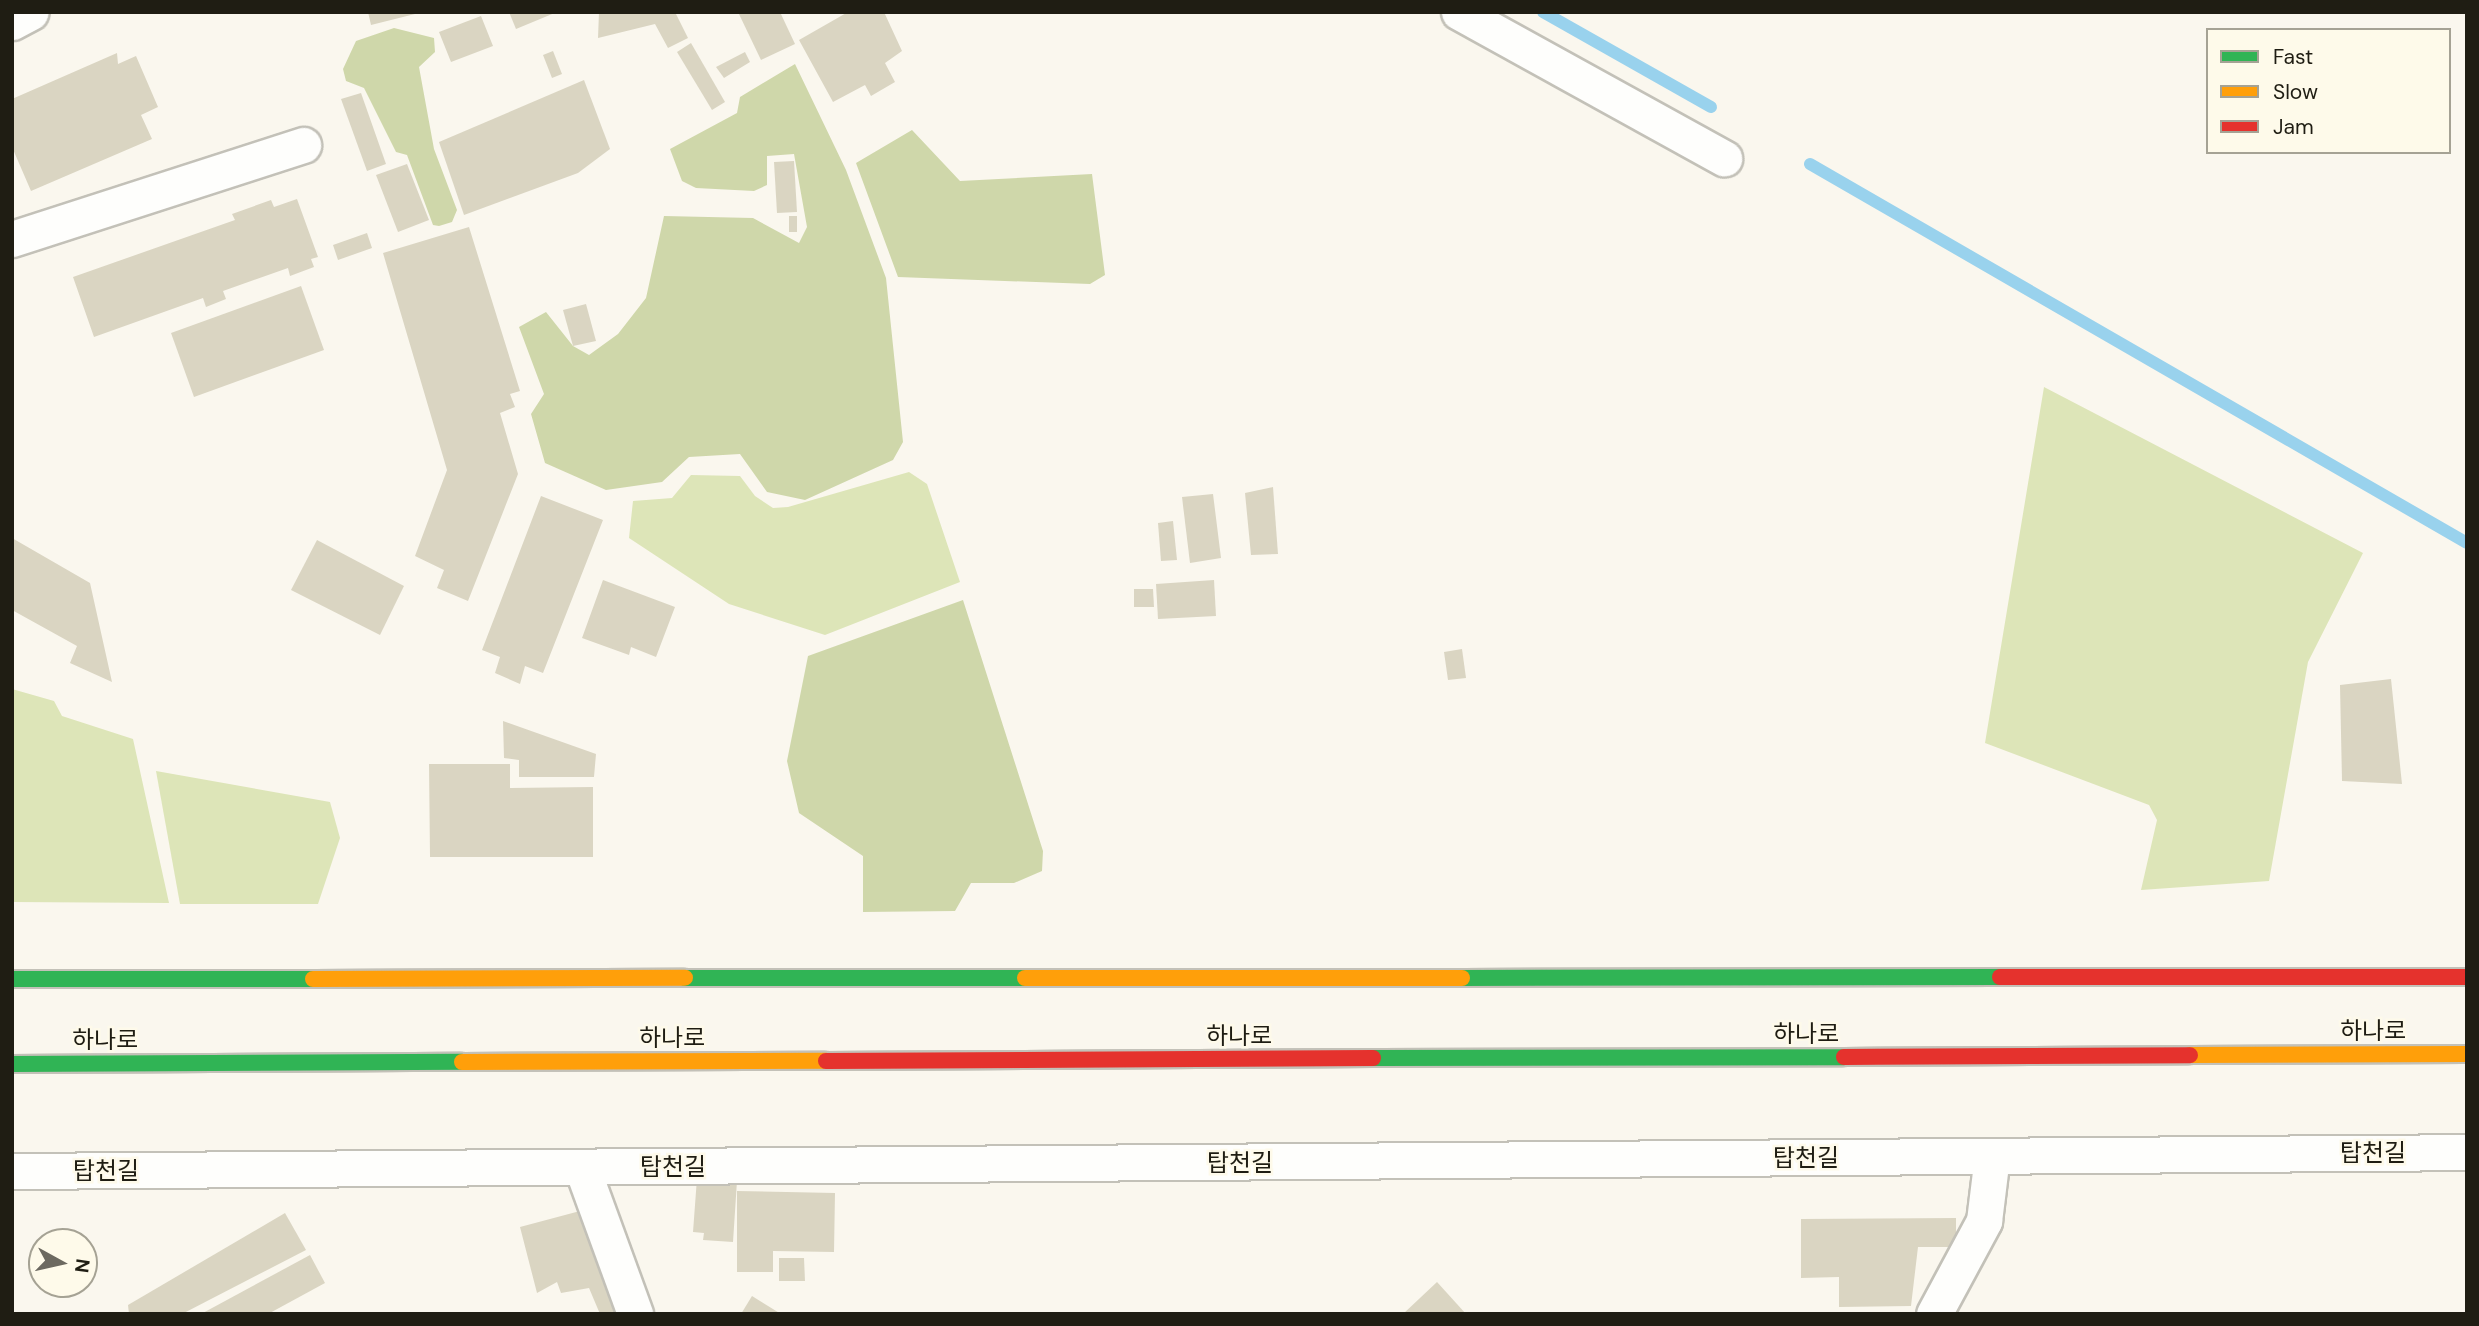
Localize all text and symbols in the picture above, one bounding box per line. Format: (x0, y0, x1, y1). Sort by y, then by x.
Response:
legend (2206, 28, 2451, 154)
text: Fast (2273, 43, 2313, 71)
text: Slow (2273, 78, 2318, 106)
text: Jam (2273, 113, 2314, 141)
street label: 하나로 (2340, 1017, 2406, 1045)
street label: 하나로 (1773, 1020, 1839, 1048)
street label: 하나로 (1206, 1022, 1272, 1050)
street label: 하나로 (639, 1024, 705, 1052)
street label: 하나로 (72, 1026, 138, 1054)
street label: 탑천길 (2340, 1139, 2406, 1167)
street label: 탑천길 (1773, 1144, 1839, 1172)
street label: 탑천길 (1207, 1149, 1273, 1177)
street label: 탑천길 (640, 1153, 706, 1181)
street label: 탑천길 (73, 1157, 139, 1185)
north arrow (28, 1228, 98, 1298)
text: N (69, 1257, 96, 1274)

